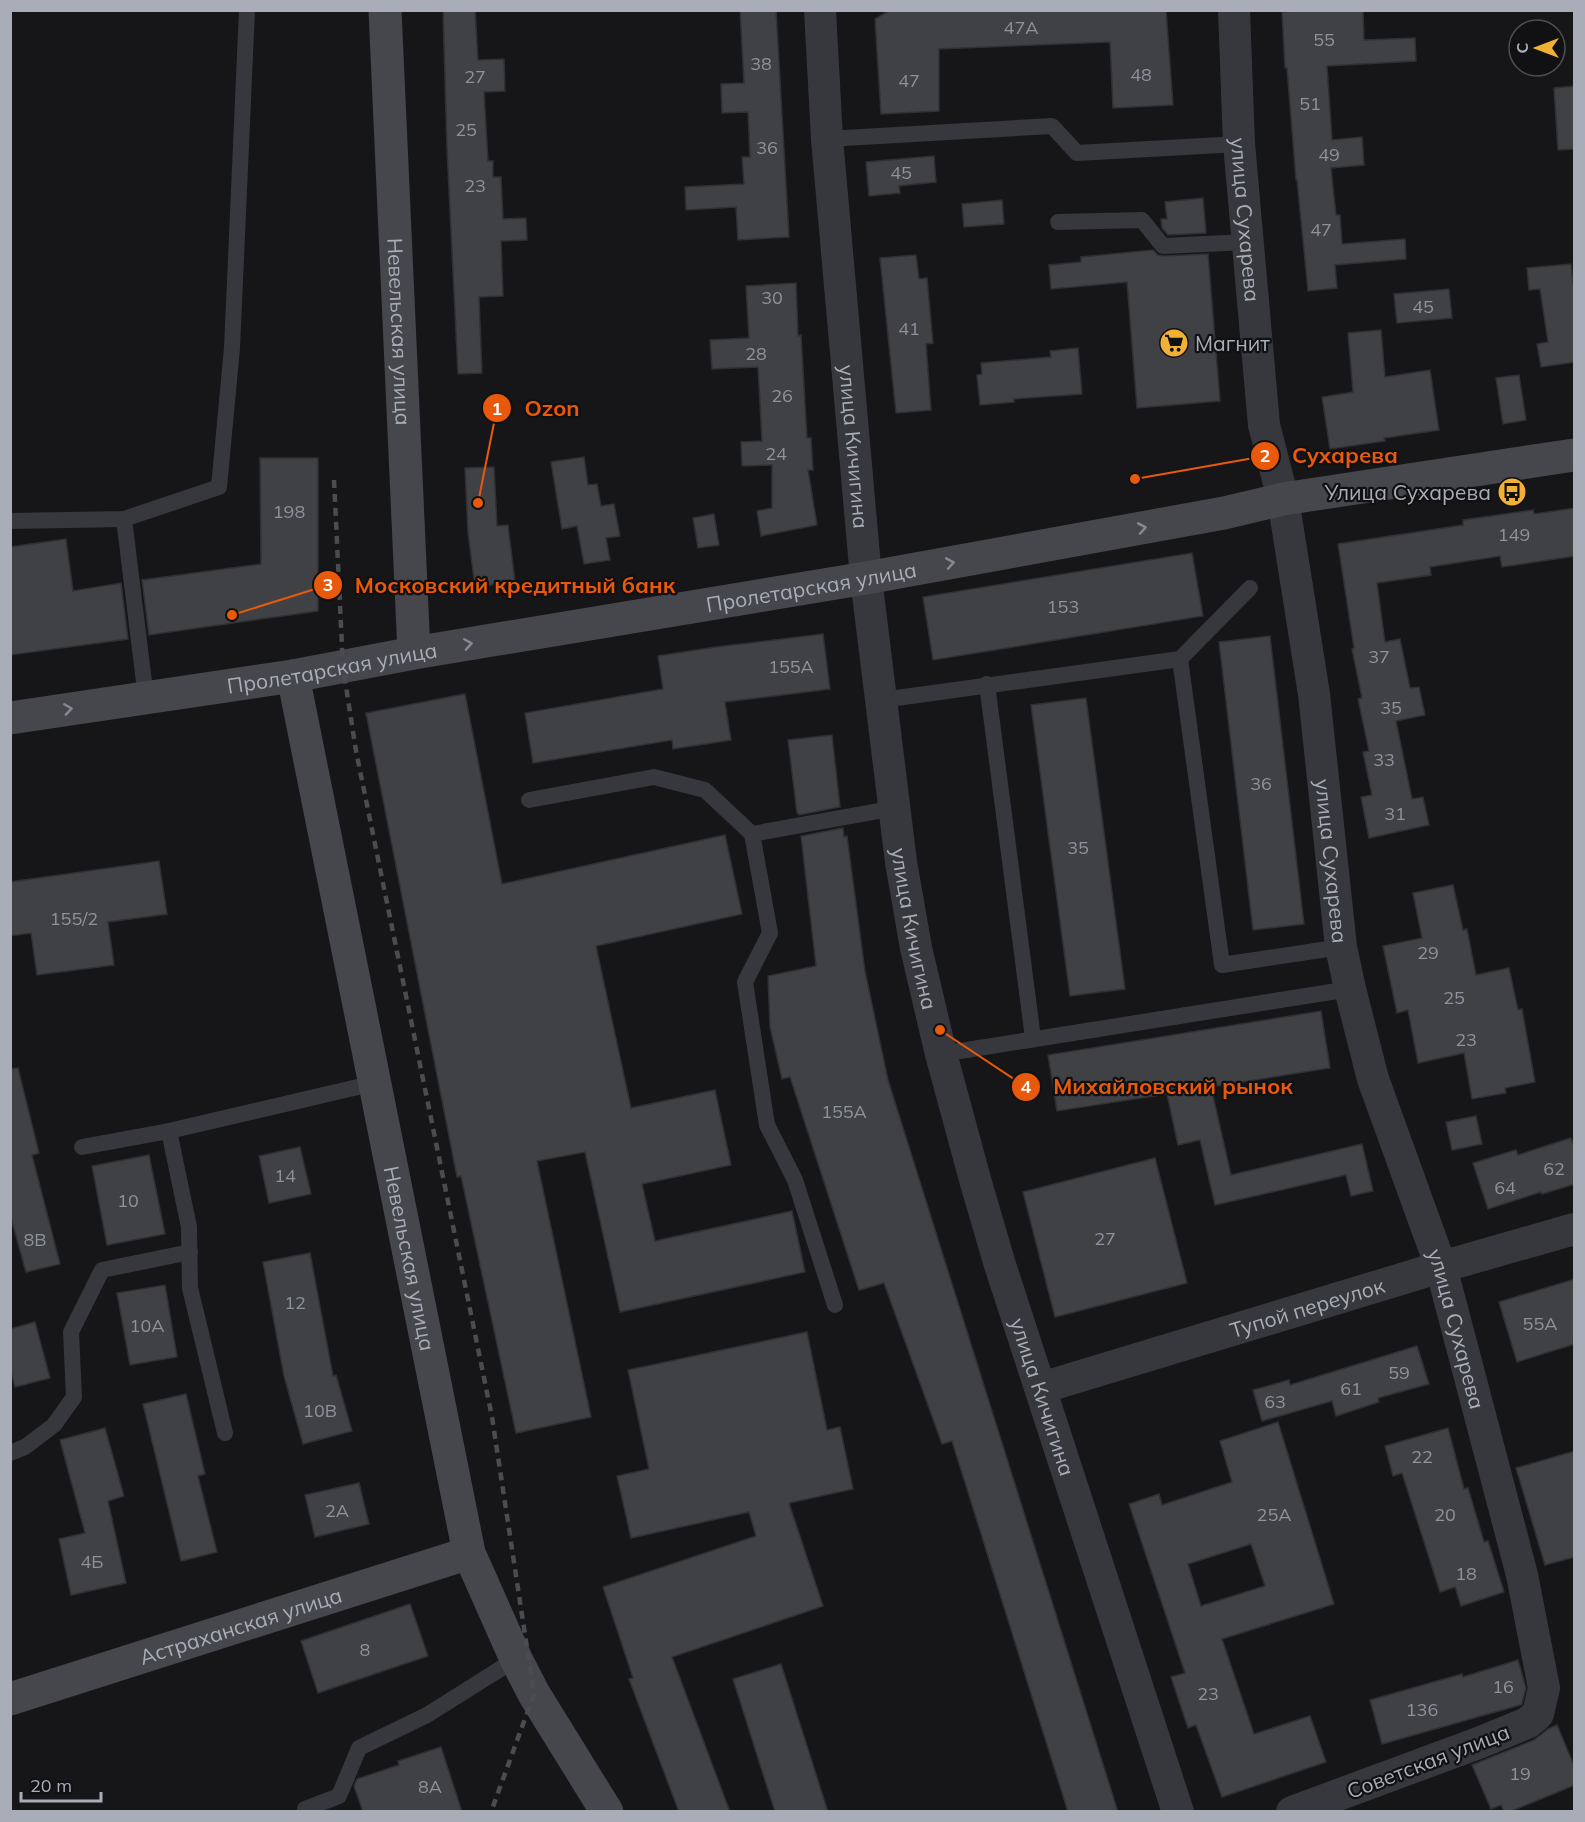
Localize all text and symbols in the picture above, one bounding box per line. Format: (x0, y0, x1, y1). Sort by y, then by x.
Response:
house number: 47А (1004, 16, 1038, 39)
north arrow (1507, 18, 1567, 78)
house number: 55 (1313, 28, 1335, 51)
text: С (1512, 42, 1532, 53)
house number: 38 (750, 52, 772, 75)
house number: 48 (1130, 63, 1152, 86)
house number: 27 (464, 65, 486, 88)
house number: 47 (898, 69, 920, 92)
house number: 51 (1299, 92, 1321, 115)
house number: 25 (455, 118, 477, 141)
house number: 36 (756, 136, 778, 159)
street label: улица Сухарева (1226, 137, 1266, 303)
house number: 49 (1318, 143, 1340, 166)
house number: 45 (890, 161, 912, 184)
house number: 23 (464, 174, 486, 197)
house number: 47 (1310, 218, 1332, 241)
street label: Невельская улица (382, 237, 417, 426)
house number: 30 (761, 286, 783, 309)
house number: 45 (1412, 295, 1434, 318)
house number: 41 (898, 317, 920, 340)
supermarket icon: Магнит (1158, 327, 1190, 359)
place label: Магнит (1195, 330, 1270, 356)
house number: 28 (745, 342, 767, 365)
street label: улица Кичигина (834, 363, 875, 530)
house number: 26 (771, 384, 793, 407)
callout: Ozon (482, 388, 591, 428)
text: Ozon (525, 394, 579, 422)
text: 1 (492, 397, 502, 420)
callout: Сухарева (1250, 436, 1410, 476)
text: Сухарева (1292, 441, 1398, 469)
house number: 24 (765, 442, 787, 465)
text: 2 (1260, 444, 1270, 467)
bus stop icon: Улица Сухарева (1496, 476, 1528, 508)
place label: Улица Сухарева (1323, 479, 1491, 505)
house number: 198 (273, 500, 305, 523)
one-way arrow (1137, 522, 1147, 535)
house number: 149 (1498, 523, 1530, 546)
street label: Пролетарская улица (704, 556, 919, 617)
one-way arrow (945, 557, 955, 570)
callout: Московский кредитный банк (313, 565, 687, 605)
text: Московский кредитный банк (355, 571, 676, 599)
text: 3 (323, 573, 333, 596)
house number: 153 (1047, 595, 1079, 618)
street label: Пролетарская улица (225, 636, 439, 699)
one-way arrow (463, 638, 473, 650)
house number: 37 (1368, 645, 1390, 668)
house number: 155А (768, 655, 814, 678)
house number: 35 (1380, 696, 1402, 719)
one-way arrow (64, 704, 73, 716)
house number: 33 (1373, 748, 1395, 771)
house number: 36 (1250, 772, 1272, 795)
street label: улица Сухарева (1310, 778, 1354, 944)
house number: 31 (1384, 802, 1406, 825)
house number: 35 (1067, 836, 1089, 859)
street label: улица Кичигина (886, 846, 943, 1012)
house number: 155/2 (50, 907, 98, 930)
house number: 29 (1417, 941, 1439, 964)
house number: 25 (1443, 986, 1465, 1009)
house number: 23 (1455, 1028, 1477, 1051)
callout: Михайловский рынок (1011, 1067, 1304, 1107)
text: Михайловский рынок (1053, 1072, 1293, 1100)
text: 4 (1021, 1075, 1032, 1098)
house number: 155А (821, 1100, 867, 1123)
house number: 62 (1543, 1157, 1565, 1180)
house number: 14 (274, 1164, 296, 1187)
street label: Невельская улица (379, 1164, 441, 1353)
house number: 64 (1494, 1176, 1516, 1199)
house number: 10 (117, 1189, 139, 1212)
house number: 27 (1094, 1227, 1116, 1250)
house number: 8В (23, 1228, 47, 1251)
street label: улица Сухарева (1422, 1245, 1491, 1412)
street label: Тупой переулок (1227, 1272, 1388, 1343)
house number: 12 (284, 1291, 306, 1314)
house number: 55А (1523, 1312, 1557, 1335)
house number: 10А (130, 1314, 164, 1337)
street label: улица Кичигина (1005, 1315, 1081, 1479)
house number: 59 (1388, 1361, 1410, 1384)
house number: 61 (1340, 1377, 1362, 1400)
house number: 63 (1264, 1390, 1286, 1413)
house number: 10В (303, 1399, 337, 1422)
house number: 22 (1411, 1445, 1433, 1468)
house number: 2А (325, 1499, 349, 1522)
house number: 25А (1257, 1503, 1291, 1526)
house number: 20 (1434, 1503, 1456, 1526)
house number: 4Б (81, 1550, 104, 1573)
house number: 18 (1455, 1562, 1477, 1585)
street label: Астраханская улица (136, 1581, 345, 1670)
house number: 8 (360, 1638, 370, 1661)
house number: 16 (1492, 1675, 1514, 1698)
house number: 23 (1197, 1682, 1219, 1705)
house number: 136 (1406, 1698, 1438, 1721)
street label: Советская улица (1343, 1718, 1513, 1804)
house number: 19 (1509, 1762, 1531, 1785)
scale bar (21, 1765, 100, 1803)
text: 20 m (30, 1774, 72, 1797)
house number: 8А (418, 1775, 442, 1798)

